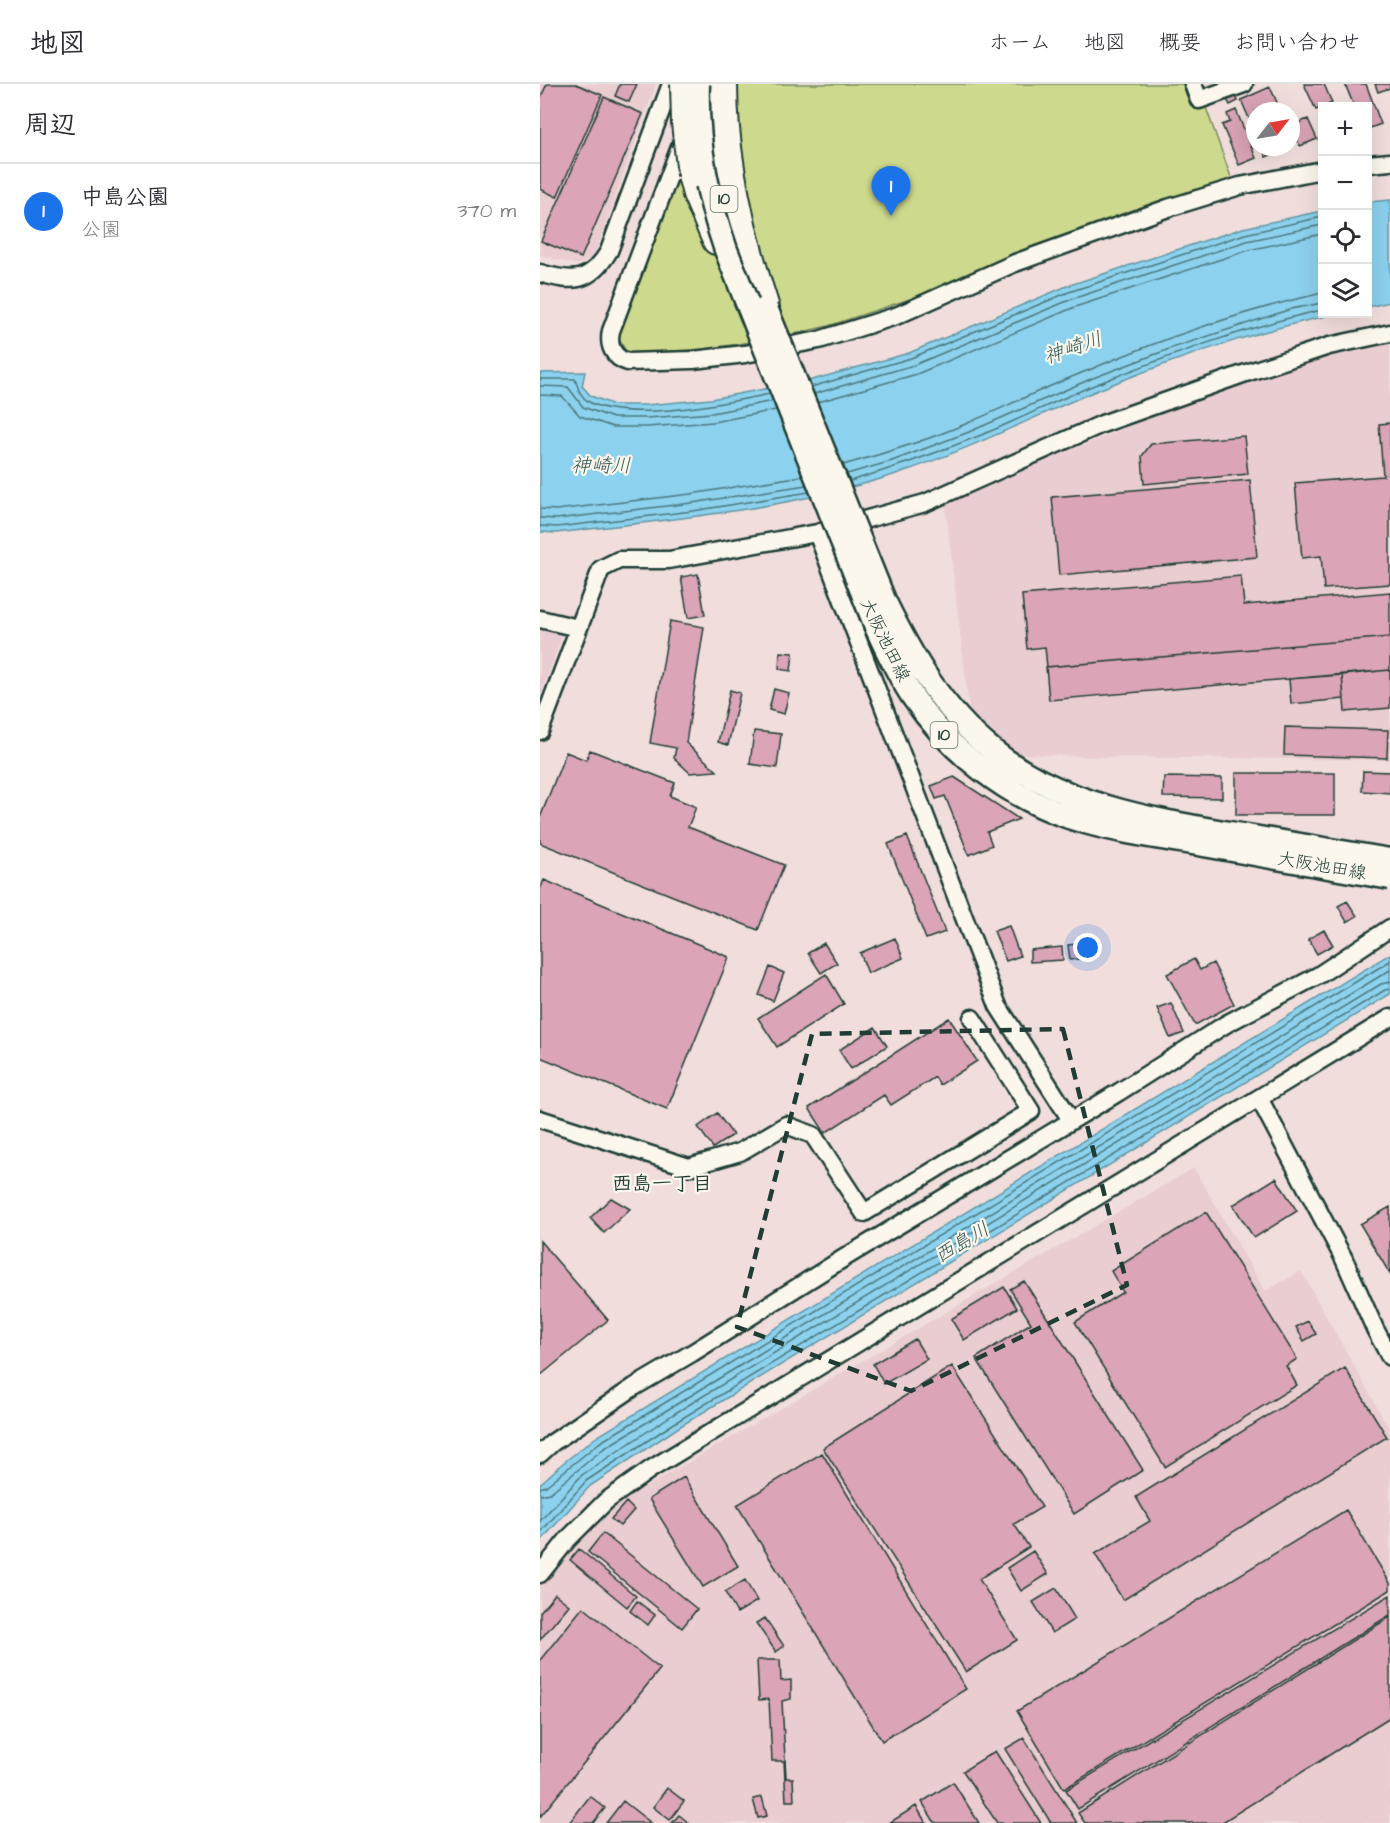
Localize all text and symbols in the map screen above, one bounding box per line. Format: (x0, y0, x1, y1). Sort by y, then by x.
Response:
text: 地図 (30, 24, 86, 63)
text: ホーム (989, 28, 1051, 57)
text: 地図 (1084, 28, 1126, 57)
text: 概要 (1159, 28, 1201, 57)
text: お問い合わせ (1234, 28, 1360, 57)
north arrow (1246, 102, 1300, 156)
map controls (1318, 102, 1372, 318)
button: + (1318, 102, 1372, 156)
text: 周辺 (24, 107, 76, 143)
button: − (1318, 156, 1372, 210)
pin: 1 (872, 166, 910, 216)
text: 中島公園 (81, 182, 169, 213)
road number: 10 (710, 186, 738, 212)
text: 1 (42, 197, 45, 225)
text: 370 m (457, 197, 516, 225)
button: locate (1318, 210, 1372, 264)
text: 公園 (81, 216, 121, 244)
button: layers (1318, 264, 1372, 318)
water label: 神崎川 (1040, 325, 1106, 371)
water label: 神崎川 (571, 452, 631, 480)
street label: 大阪池田線 (854, 594, 916, 686)
road number: 10 (930, 722, 958, 748)
street label: 大阪池田線 (1276, 846, 1368, 886)
your location (1073, 933, 1102, 962)
district label: 西島一丁目 (612, 1170, 712, 1198)
water label: 西島川 (929, 1216, 995, 1270)

